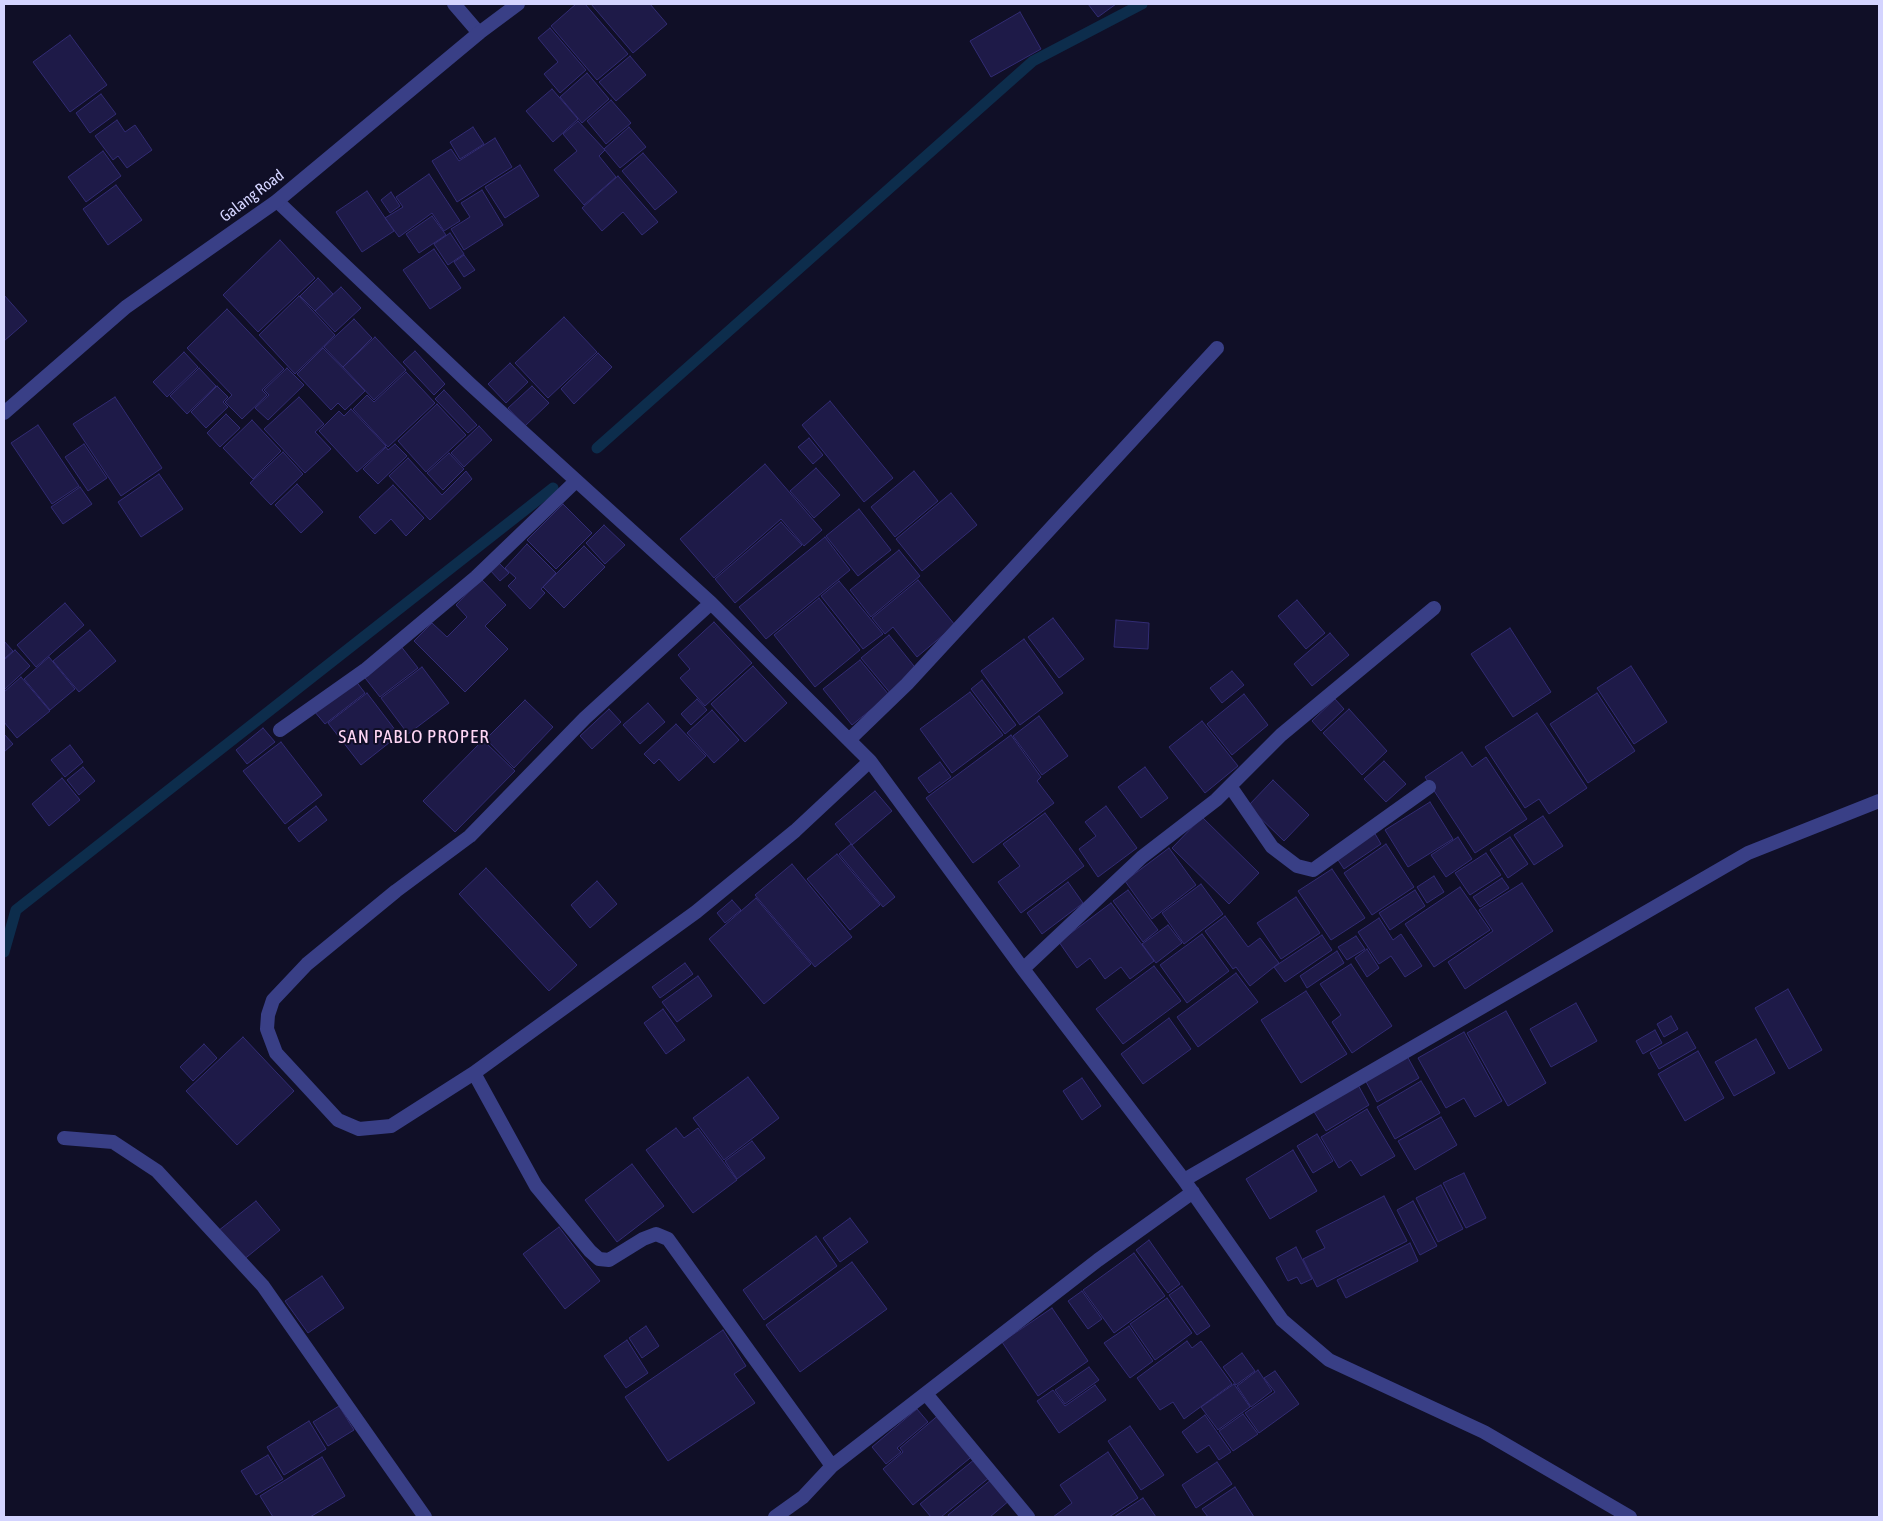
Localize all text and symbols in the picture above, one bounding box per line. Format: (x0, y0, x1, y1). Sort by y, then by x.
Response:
street label: Galang Road (216, 166, 288, 226)
district label: SAN PABLO PROPER (336, 726, 492, 748)

